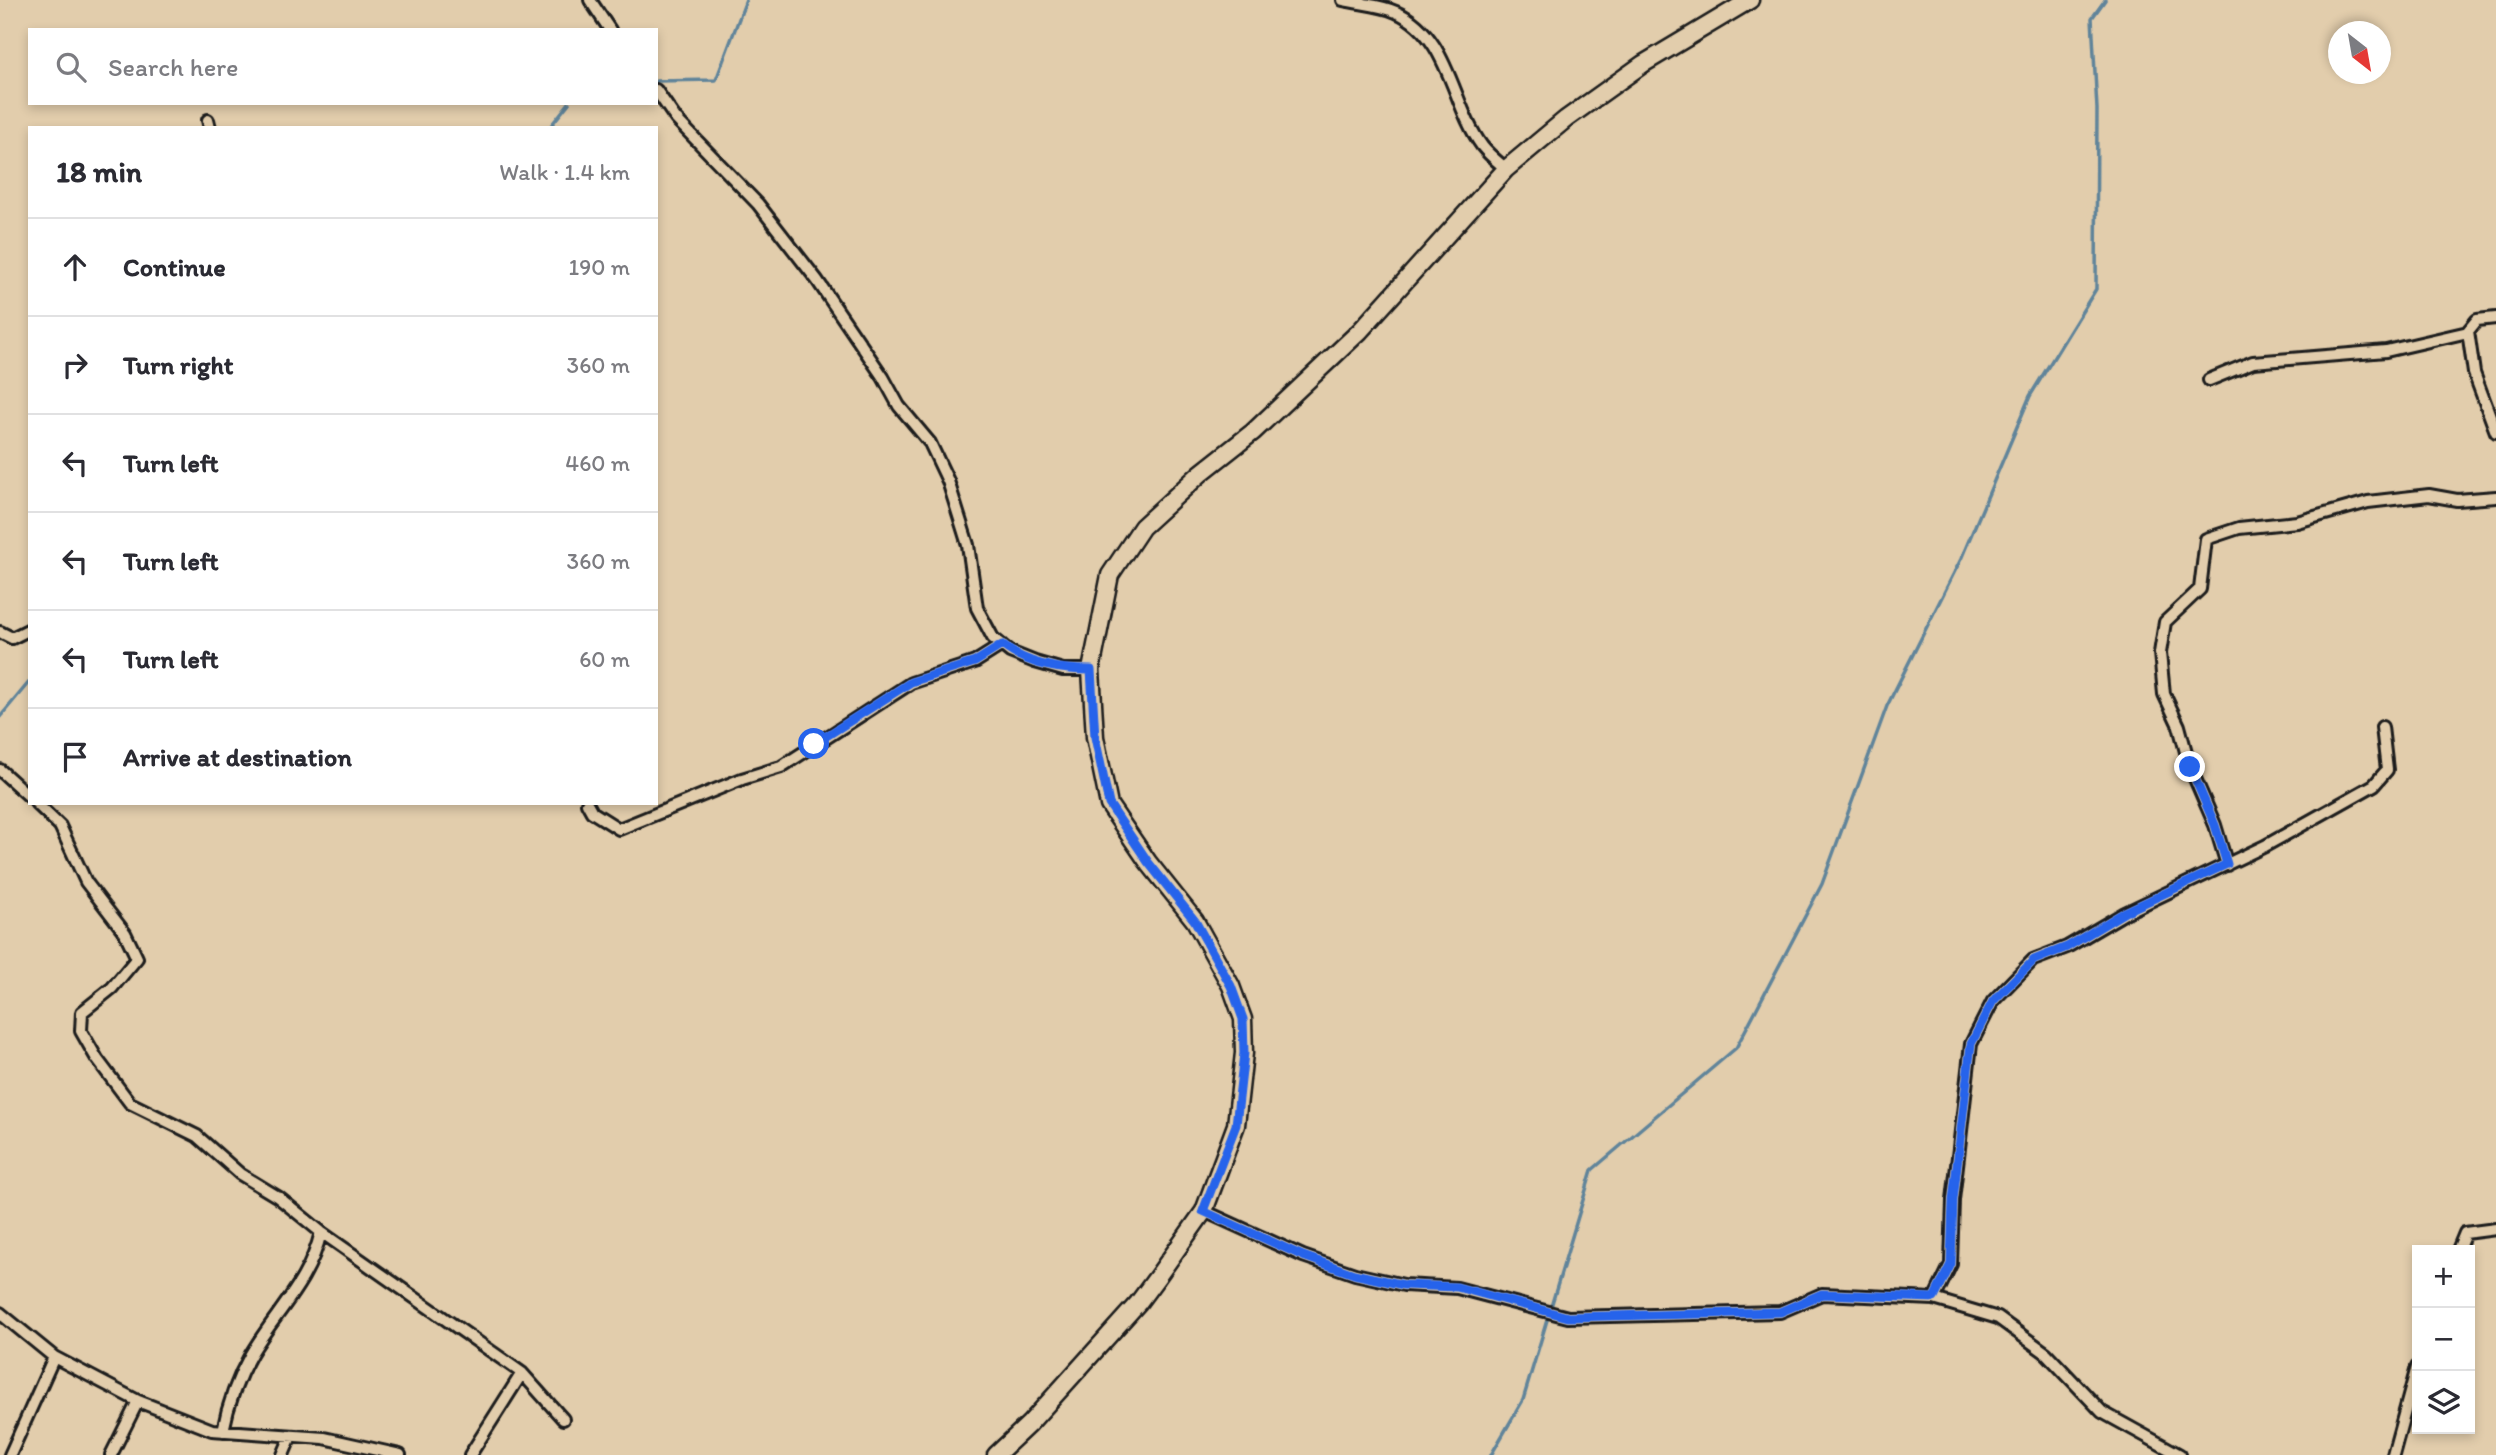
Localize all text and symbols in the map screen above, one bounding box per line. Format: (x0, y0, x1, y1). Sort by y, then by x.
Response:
north arrow (2328, 21, 2391, 84)
search box (28, 28, 658, 105)
icon: search (52, 48, 90, 86)
text: Search here (108, 51, 238, 83)
text: 18 min (56, 153, 142, 190)
text: Walk · 1.4 km (499, 158, 630, 186)
icon: ahead (56, 248, 94, 286)
text: Continue (123, 251, 226, 283)
text: 190 m (569, 253, 630, 281)
icon: right (56, 346, 94, 384)
text: Turn right (123, 349, 234, 381)
text: 360 m (567, 351, 630, 379)
icon: left (56, 444, 94, 482)
text: Turn left (123, 447, 219, 479)
text: 460 m (565, 449, 630, 477)
icon: left (56, 542, 94, 580)
text: Turn left (123, 545, 219, 577)
text: 360 m (567, 547, 630, 575)
icon: left (56, 640, 94, 678)
text: Turn left (123, 643, 219, 675)
text: 60 m (579, 645, 630, 673)
route start (798, 728, 829, 759)
icon: arrive (56, 738, 94, 776)
text: Arrive at destination (123, 741, 352, 773)
route end (2174, 751, 2205, 782)
map controls (2412, 1245, 2475, 1434)
button: + (2412, 1245, 2475, 1308)
button: − (2412, 1308, 2475, 1371)
button: layers (2412, 1371, 2475, 1434)

